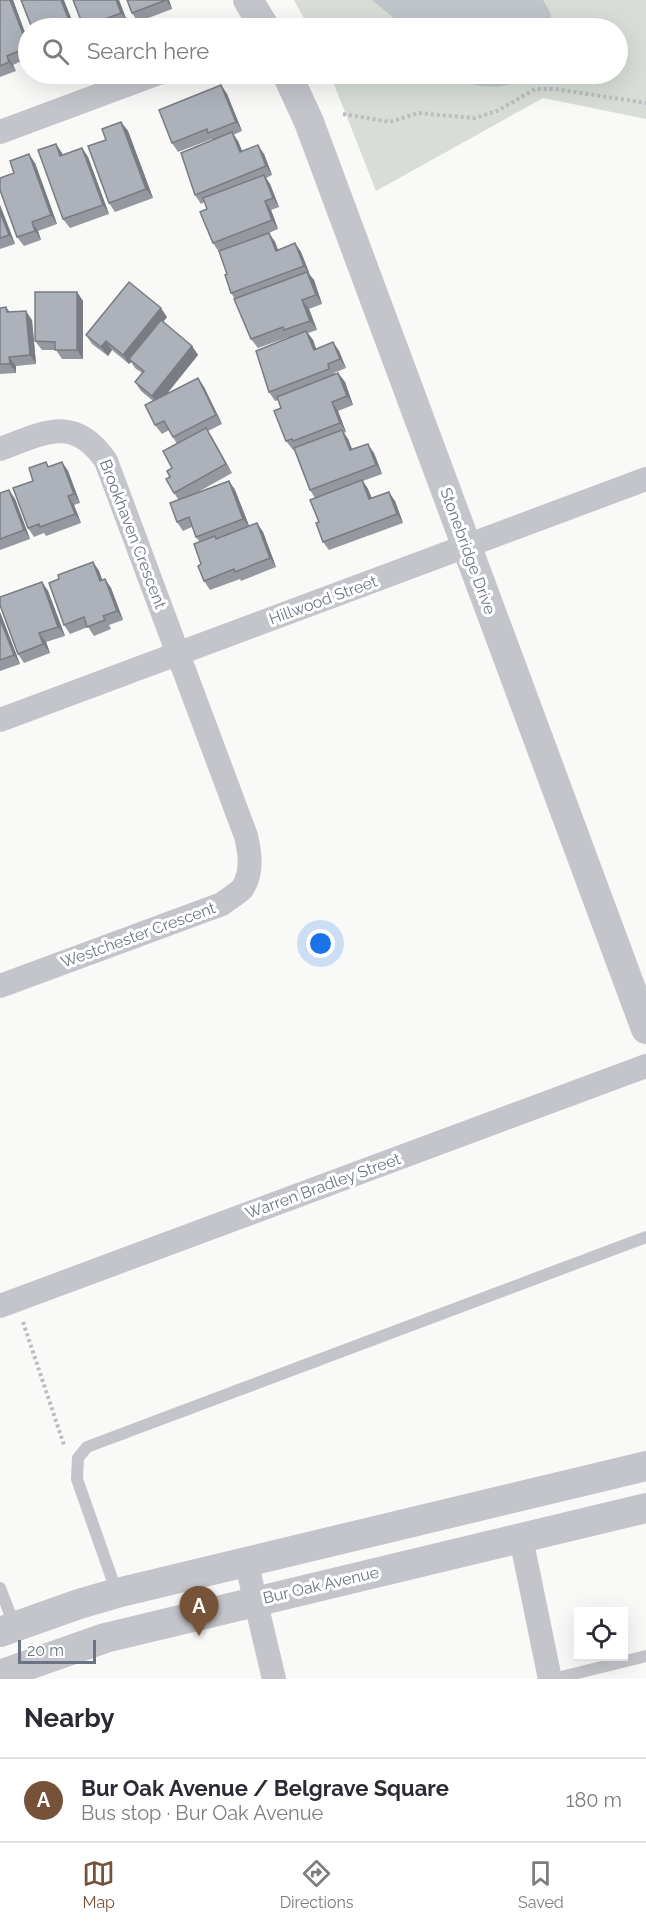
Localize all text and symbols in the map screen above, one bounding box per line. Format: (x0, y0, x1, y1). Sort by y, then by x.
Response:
search box (18, 18, 628, 84)
icon: search (39, 35, 72, 68)
text: Search here (87, 38, 209, 64)
street label: Brookhaven Crescent (96, 457, 171, 612)
street label: Stonebridge Drive (436, 485, 500, 617)
street label: Hillwood Street (266, 571, 380, 628)
street label: Westchester Crescent (58, 898, 219, 972)
your location (306, 929, 335, 958)
street label: Warren Bradley Street (243, 1149, 404, 1223)
street label: Bur Oak Avenue (261, 1562, 381, 1608)
pin: A (180, 1586, 218, 1636)
map controls (574, 1607, 628, 1661)
button: locate (574, 1607, 628, 1661)
scale bar (18, 1637, 96, 1664)
text: 20 m (27, 1641, 64, 1660)
text: Nearby (24, 1703, 114, 1733)
text: Bur Oak Avenue / Belgrave Square (81, 1775, 449, 1801)
text: A (37, 1788, 50, 1812)
text: 180 m (566, 1788, 622, 1812)
text: Bus stop · Bur Oak Avenue (81, 1801, 323, 1825)
tab: Map (82, 1857, 115, 1912)
tab: Directions (280, 1857, 354, 1912)
tab: Saved (518, 1857, 564, 1912)

